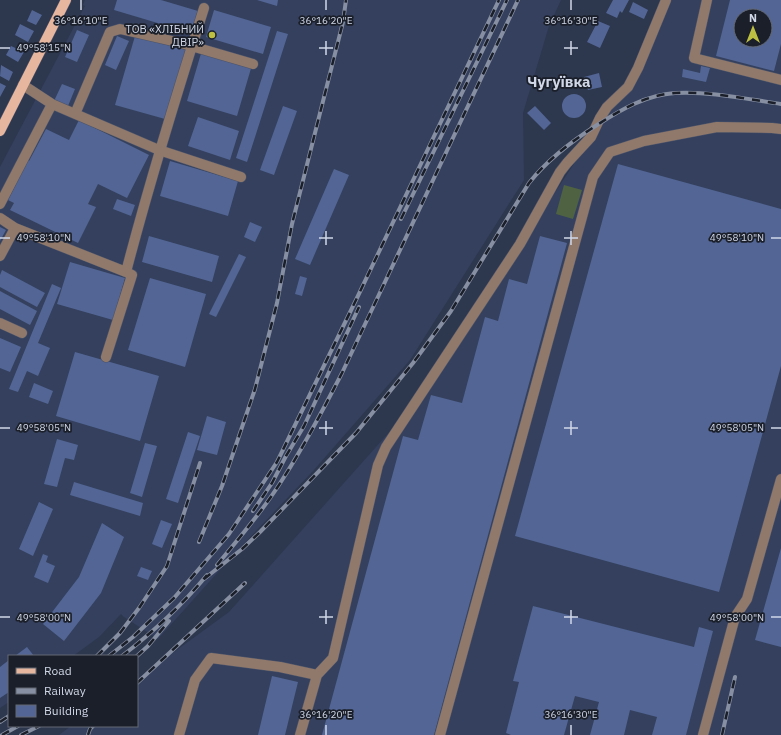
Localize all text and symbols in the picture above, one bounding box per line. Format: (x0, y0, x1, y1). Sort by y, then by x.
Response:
north arrow (733, 8, 773, 48)
text: N (749, 11, 757, 25)
text: 36°16'10"E (54, 14, 108, 27)
text: 36°16'20"E (299, 14, 353, 27)
text: 36°16'30"E (544, 14, 598, 27)
place label: ТОВ «ХЛІБНИЙ ДВІР» (126, 22, 204, 49)
marker: ТОВ «ХЛІБНИЙ ДВІР» (207, 30, 217, 40)
text: 49°58'15"N (17, 41, 71, 54)
district label: Чугуївка (527, 72, 591, 91)
text: 49°58'10"N (17, 231, 71, 244)
text: 49°58'10"N (710, 231, 764, 244)
text: 49°58'05"N (17, 421, 71, 434)
text: 49°58'05"N (710, 421, 764, 434)
text: 49°58'00"N (17, 611, 71, 624)
text: 49°58'00"N (710, 611, 764, 624)
legend (8, 655, 138, 727)
text: Road (44, 663, 72, 678)
text: Railway (44, 683, 86, 698)
text: Building (44, 703, 89, 718)
text: 36°16'20"E (299, 708, 353, 721)
text: 36°16'30"E (544, 708, 598, 721)

